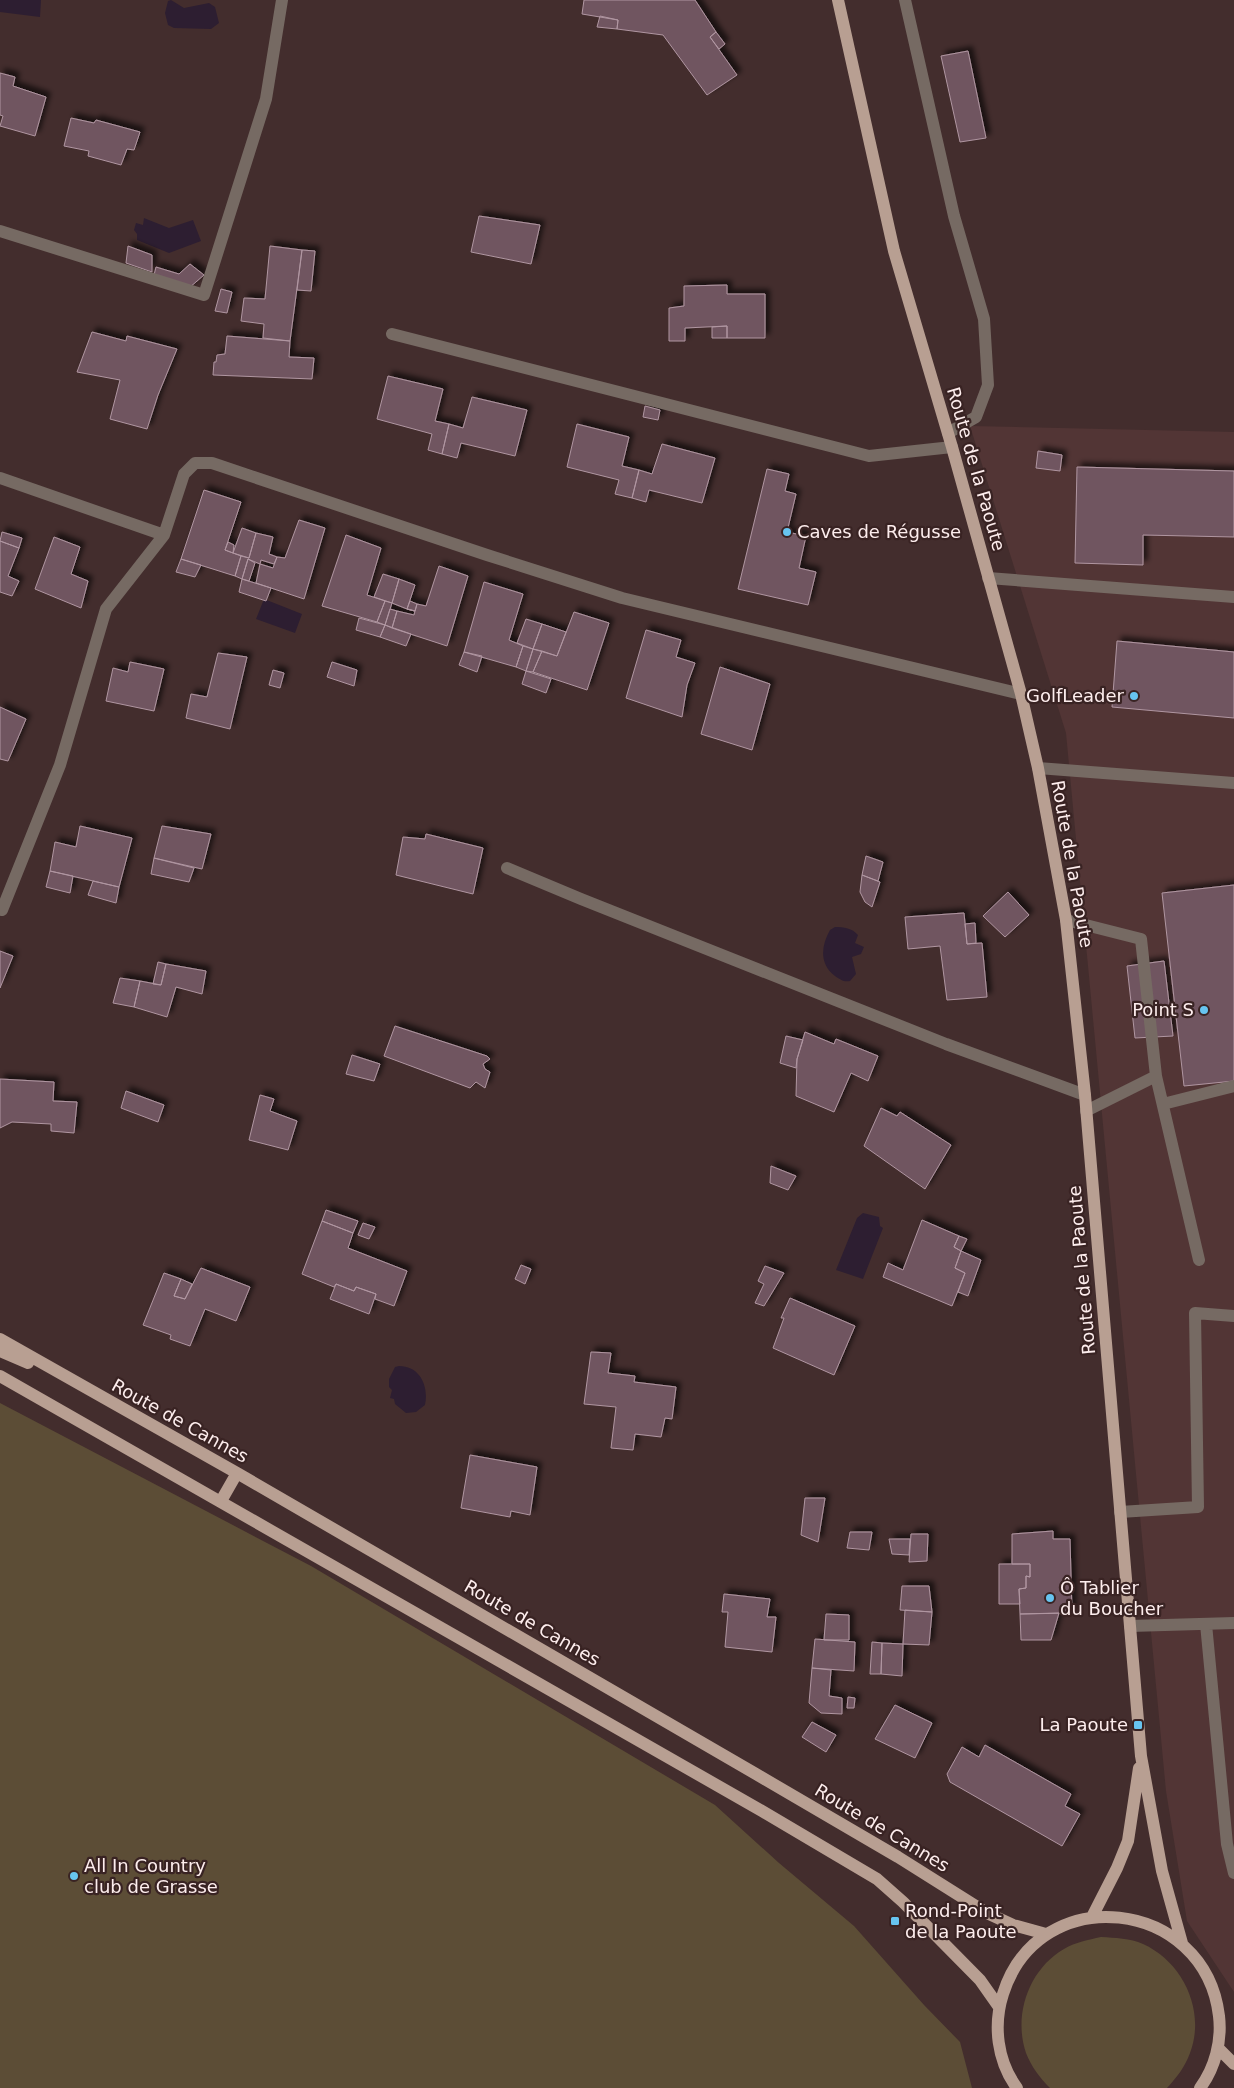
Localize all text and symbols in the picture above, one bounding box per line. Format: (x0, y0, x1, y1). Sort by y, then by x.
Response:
street label: Route de la Paoute (943, 384, 1010, 553)
place label: Caves de Régusse (797, 521, 961, 542)
marker: Caves de Régusse (781, 526, 793, 538)
place label: GolfLeader (1026, 685, 1125, 706)
marker: GolfLeader (1128, 690, 1140, 702)
street label: Route de la Paoute (1047, 779, 1098, 949)
place label: Point S (1132, 999, 1194, 1020)
marker: Point S (1198, 1004, 1210, 1016)
street label: Route de la Paoute (1064, 1185, 1099, 1355)
street label: Route de Cannes (108, 1374, 252, 1467)
street label: Route de Cannes (461, 1575, 604, 1670)
place label: Ô Tablier du Boucher (1060, 1577, 1164, 1619)
marker: Ô Tablier du Boucher (1044, 1592, 1056, 1604)
place label: La Paoute (1040, 1714, 1128, 1735)
marker: La Paoute (1132, 1719, 1144, 1731)
street label: Route de Cannes (811, 1779, 953, 1876)
place label: All In Country club de Grasse (84, 1855, 218, 1897)
marker: All In Country club de Grasse (68, 1870, 80, 1882)
place label: Rond-Point de la Paoute (905, 1900, 1017, 1942)
marker: Rond-Point de la Paoute (889, 1915, 901, 1927)

